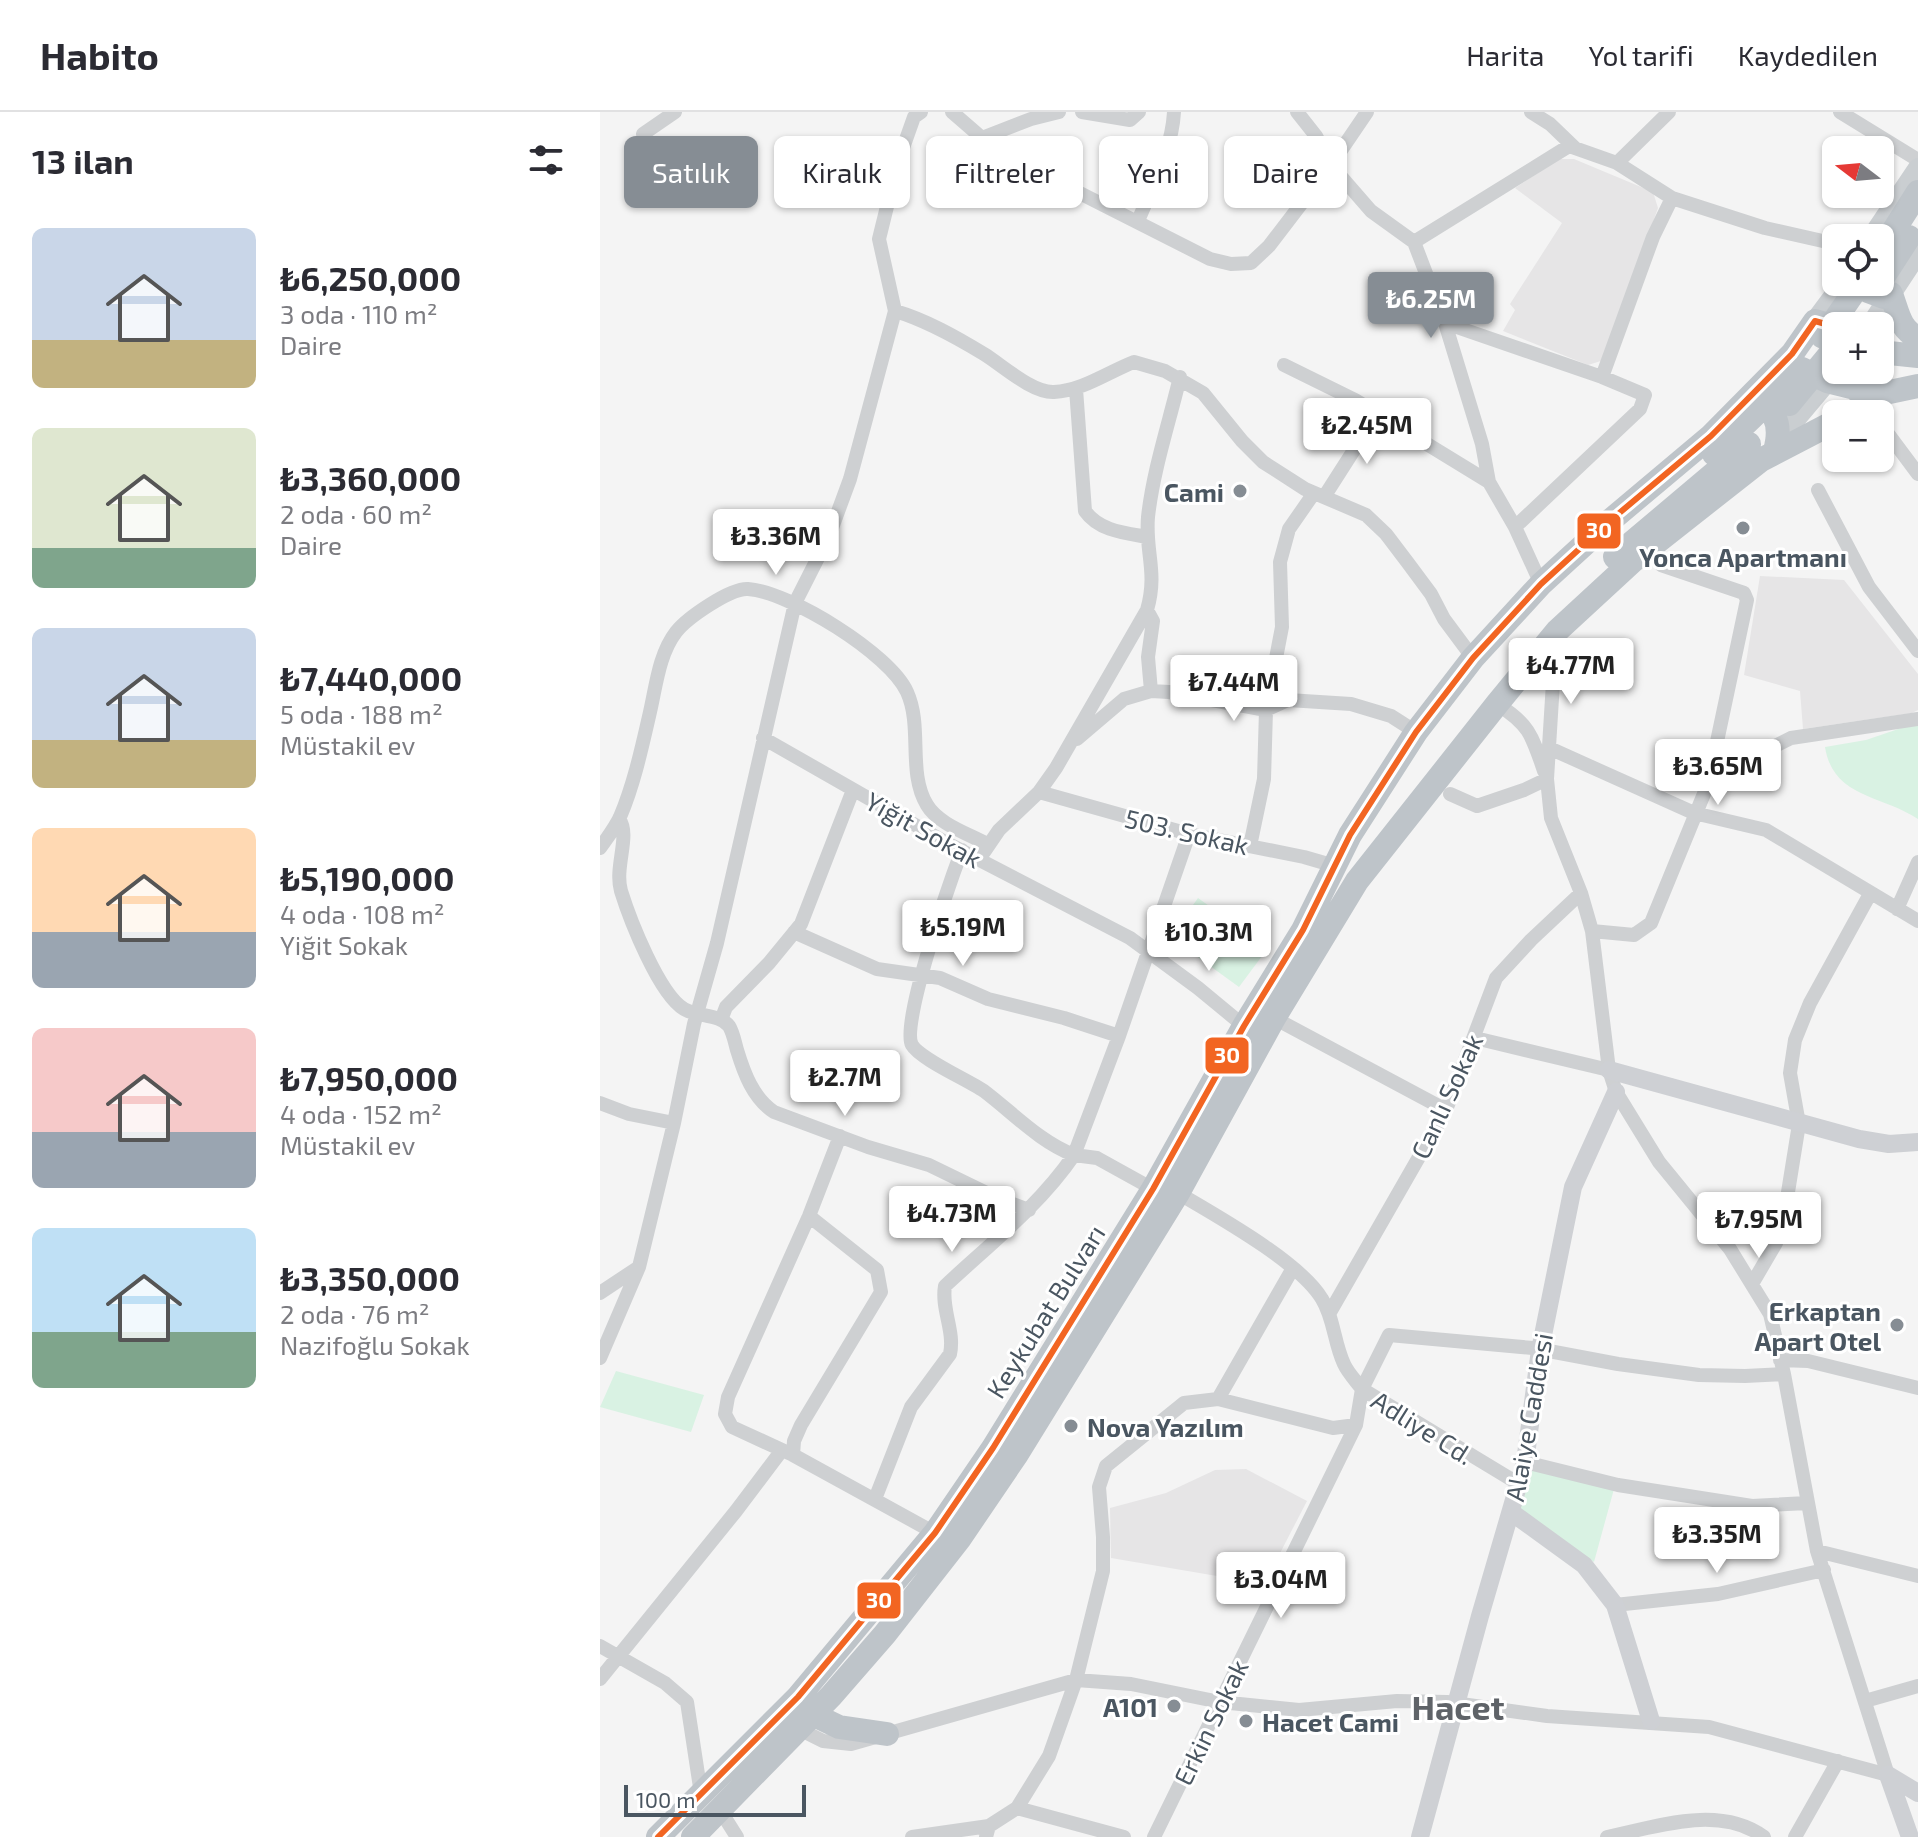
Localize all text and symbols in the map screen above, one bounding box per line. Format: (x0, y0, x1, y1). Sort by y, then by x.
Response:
text: Habito (40, 32, 159, 78)
text: Harita (1466, 38, 1544, 72)
text: Yol tarifi (1588, 38, 1694, 72)
text: Kaydedilen (1738, 38, 1878, 72)
chip: Satılık (624, 136, 758, 208)
chip: Kiralık (774, 136, 910, 208)
chip: Filtreler (926, 136, 1083, 208)
chip: Yeni (1099, 136, 1208, 208)
chip: Daire (1224, 136, 1347, 208)
north arrow (1822, 136, 1894, 208)
map controls (1822, 136, 1894, 472)
icon: filters (524, 138, 568, 182)
text: 13 ilan (32, 140, 134, 181)
button: locate (1822, 224, 1894, 296)
text: ₺6,250,000 (280, 257, 461, 298)
icon: home (96, 260, 192, 356)
pin: ₺6.25M (1366, 272, 1496, 340)
text: ₺6.25M (1386, 282, 1476, 313)
text: 3 oda · 110 m² (280, 298, 438, 329)
button: + (1822, 312, 1894, 384)
text: Daire (280, 329, 342, 360)
pin: ₺2.45M (1302, 398, 1432, 466)
button: − (1822, 400, 1894, 472)
text: ₺2.45M (1321, 408, 1413, 439)
text: ₺3,360,000 (280, 457, 461, 498)
icon: home (96, 460, 192, 556)
place label: Cami (1164, 476, 1224, 507)
marker: Cami (1231, 482, 1249, 500)
text: 2 oda · 60 m² (280, 498, 432, 529)
pin: ₺3.36M (711, 509, 841, 577)
line badge: 30 (1576, 512, 1622, 550)
text: 30 (1586, 516, 1612, 542)
text: ₺3.36M (731, 519, 821, 550)
marker: Yonca Apartmanı (1734, 519, 1752, 537)
text: Daire (280, 529, 342, 560)
place label: Yonca Apartmanı (1639, 541, 1847, 572)
pin: ₺4.77M (1506, 638, 1636, 706)
text: ₺4.77M (1527, 648, 1615, 679)
pin: ₺7.44M (1169, 655, 1299, 723)
text: ₺7,440,000 (280, 657, 462, 698)
icon: home (96, 660, 192, 756)
text: ₺7.44M (1188, 665, 1280, 696)
text: 5 oda · 188 m² (280, 698, 443, 729)
text: Müstakil ev (280, 729, 415, 760)
pin: ₺3.65M (1653, 739, 1783, 807)
text: ₺3.65M (1673, 749, 1763, 780)
street label: Yiğit Sokak (860, 784, 988, 874)
street label: 503. Sokak (1122, 802, 1252, 860)
text: ₺5,190,000 (280, 857, 455, 898)
icon: home (96, 860, 192, 956)
text: 4 oda · 108 m² (280, 898, 445, 929)
pin: ₺5.19M (898, 900, 1028, 968)
pin: ₺10.3M (1144, 905, 1274, 973)
text: ₺5.19M (920, 910, 1006, 941)
text: ₺10.3M (1165, 915, 1253, 946)
text: Yiğit Sokak (280, 929, 408, 960)
street label: Canlı Sokak (1404, 1029, 1488, 1163)
line badge: 30 (1204, 1036, 1250, 1075)
text: 30 (1214, 1041, 1240, 1067)
pin: ₺2.7M (789, 1050, 901, 1118)
text: ₺7,950,000 (280, 1057, 458, 1098)
icon: home (96, 1060, 192, 1156)
text: ₺2.7M (808, 1060, 882, 1091)
text: 4 oda · 152 m² (280, 1098, 442, 1129)
text: Müstakil ev (280, 1129, 415, 1160)
pin: ₺4.73M (887, 1186, 1017, 1254)
pin: ₺7.95M (1694, 1192, 1824, 1260)
text: ₺4.73M (907, 1196, 997, 1227)
text: ₺7.95M (1715, 1202, 1803, 1233)
street label: Keykubat Bulvarı (979, 1219, 1111, 1403)
text: ₺3,350,000 (280, 1257, 460, 1298)
icon: home (96, 1260, 192, 1356)
place label: Erkaptan Apart Otel (1754, 1295, 1881, 1356)
text: 2 oda · 76 m² (280, 1298, 430, 1329)
marker: Erkaptan Apart Otel (1888, 1316, 1906, 1334)
text: Nazifoğlu Sokak (280, 1329, 470, 1360)
street label: Alaiye Caddesi (1498, 1330, 1558, 1504)
street label: Adliye Cd. (1366, 1384, 1480, 1470)
place label: Nova Yazılım (1087, 1411, 1244, 1442)
marker: Nova Yazılım (1062, 1417, 1080, 1435)
pin: ₺3.35M (1652, 1507, 1782, 1575)
text: ₺3.35M (1672, 1517, 1762, 1548)
pin: ₺3.04M (1216, 1552, 1346, 1620)
text: ₺3.04M (1234, 1562, 1328, 1593)
line badge: 30 (856, 1581, 902, 1620)
text: 30 (866, 1586, 892, 1612)
street label: Erkin Sokak (1166, 1654, 1254, 1790)
district label: Hacet (1411, 1686, 1505, 1727)
place label: A101 (1103, 1691, 1158, 1722)
marker: A101 (1165, 1697, 1183, 1715)
place label: Hacet Cami (1262, 1706, 1399, 1737)
marker: Hacet Cami (1237, 1712, 1255, 1730)
scale bar (624, 1781, 806, 1817)
text: 100 m (636, 1786, 695, 1812)

